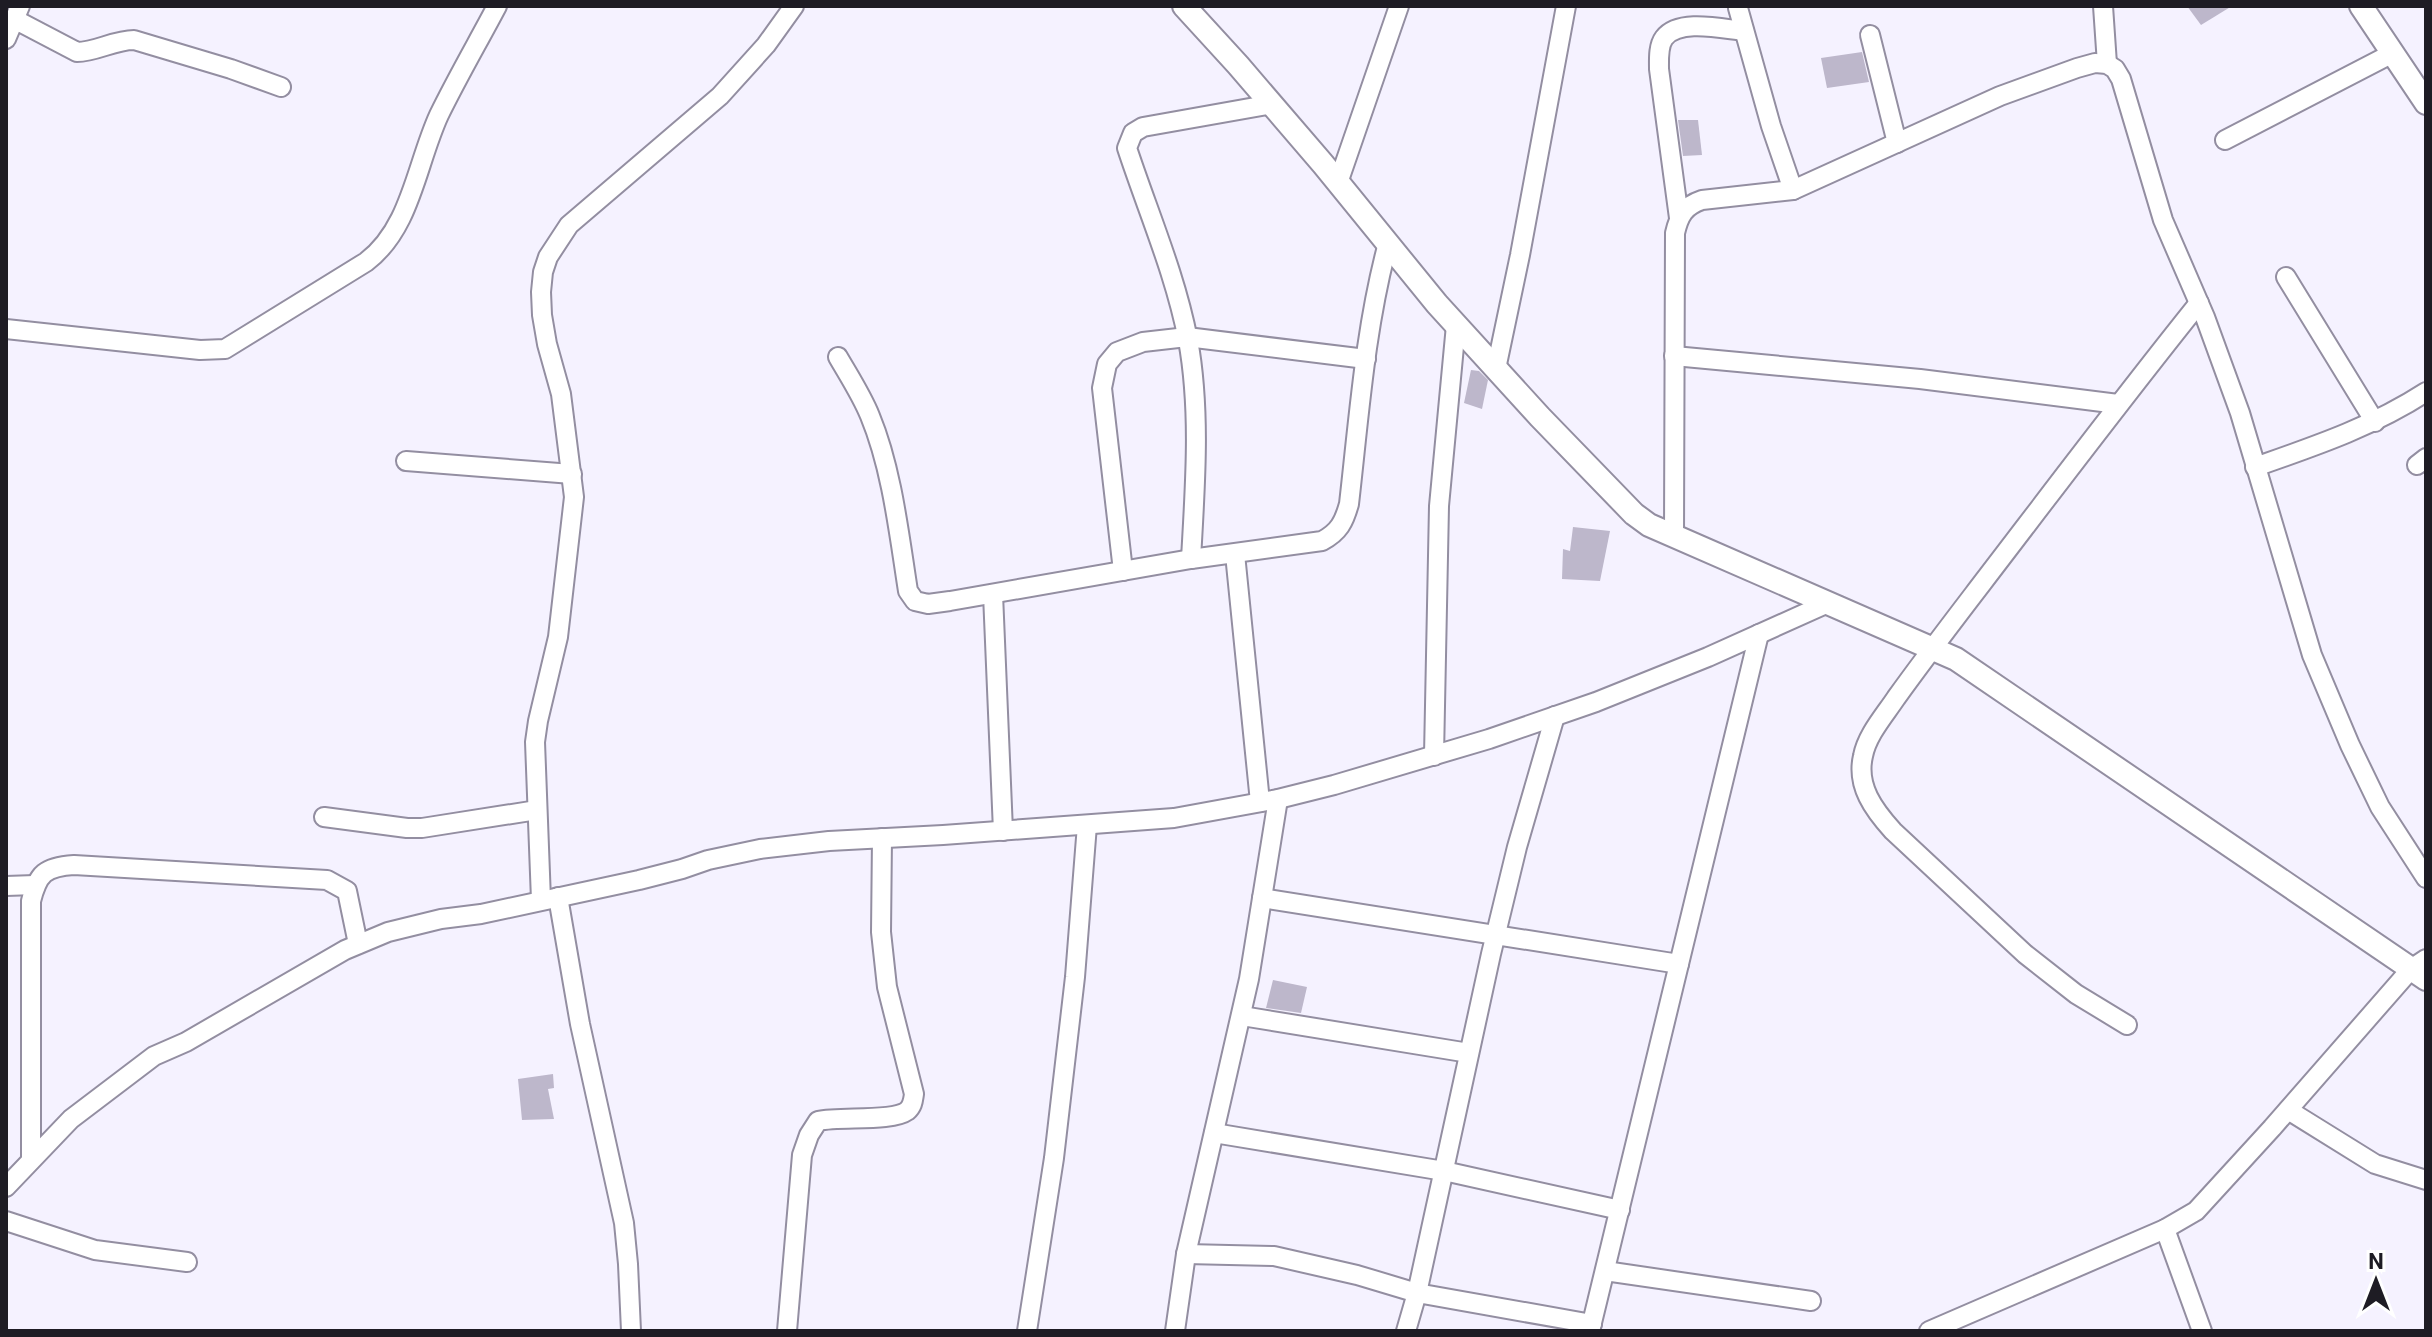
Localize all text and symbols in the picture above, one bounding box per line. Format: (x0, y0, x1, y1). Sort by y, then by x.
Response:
north arrow (2336, 1241, 2416, 1321)
text: N (2368, 1249, 2384, 1274)

